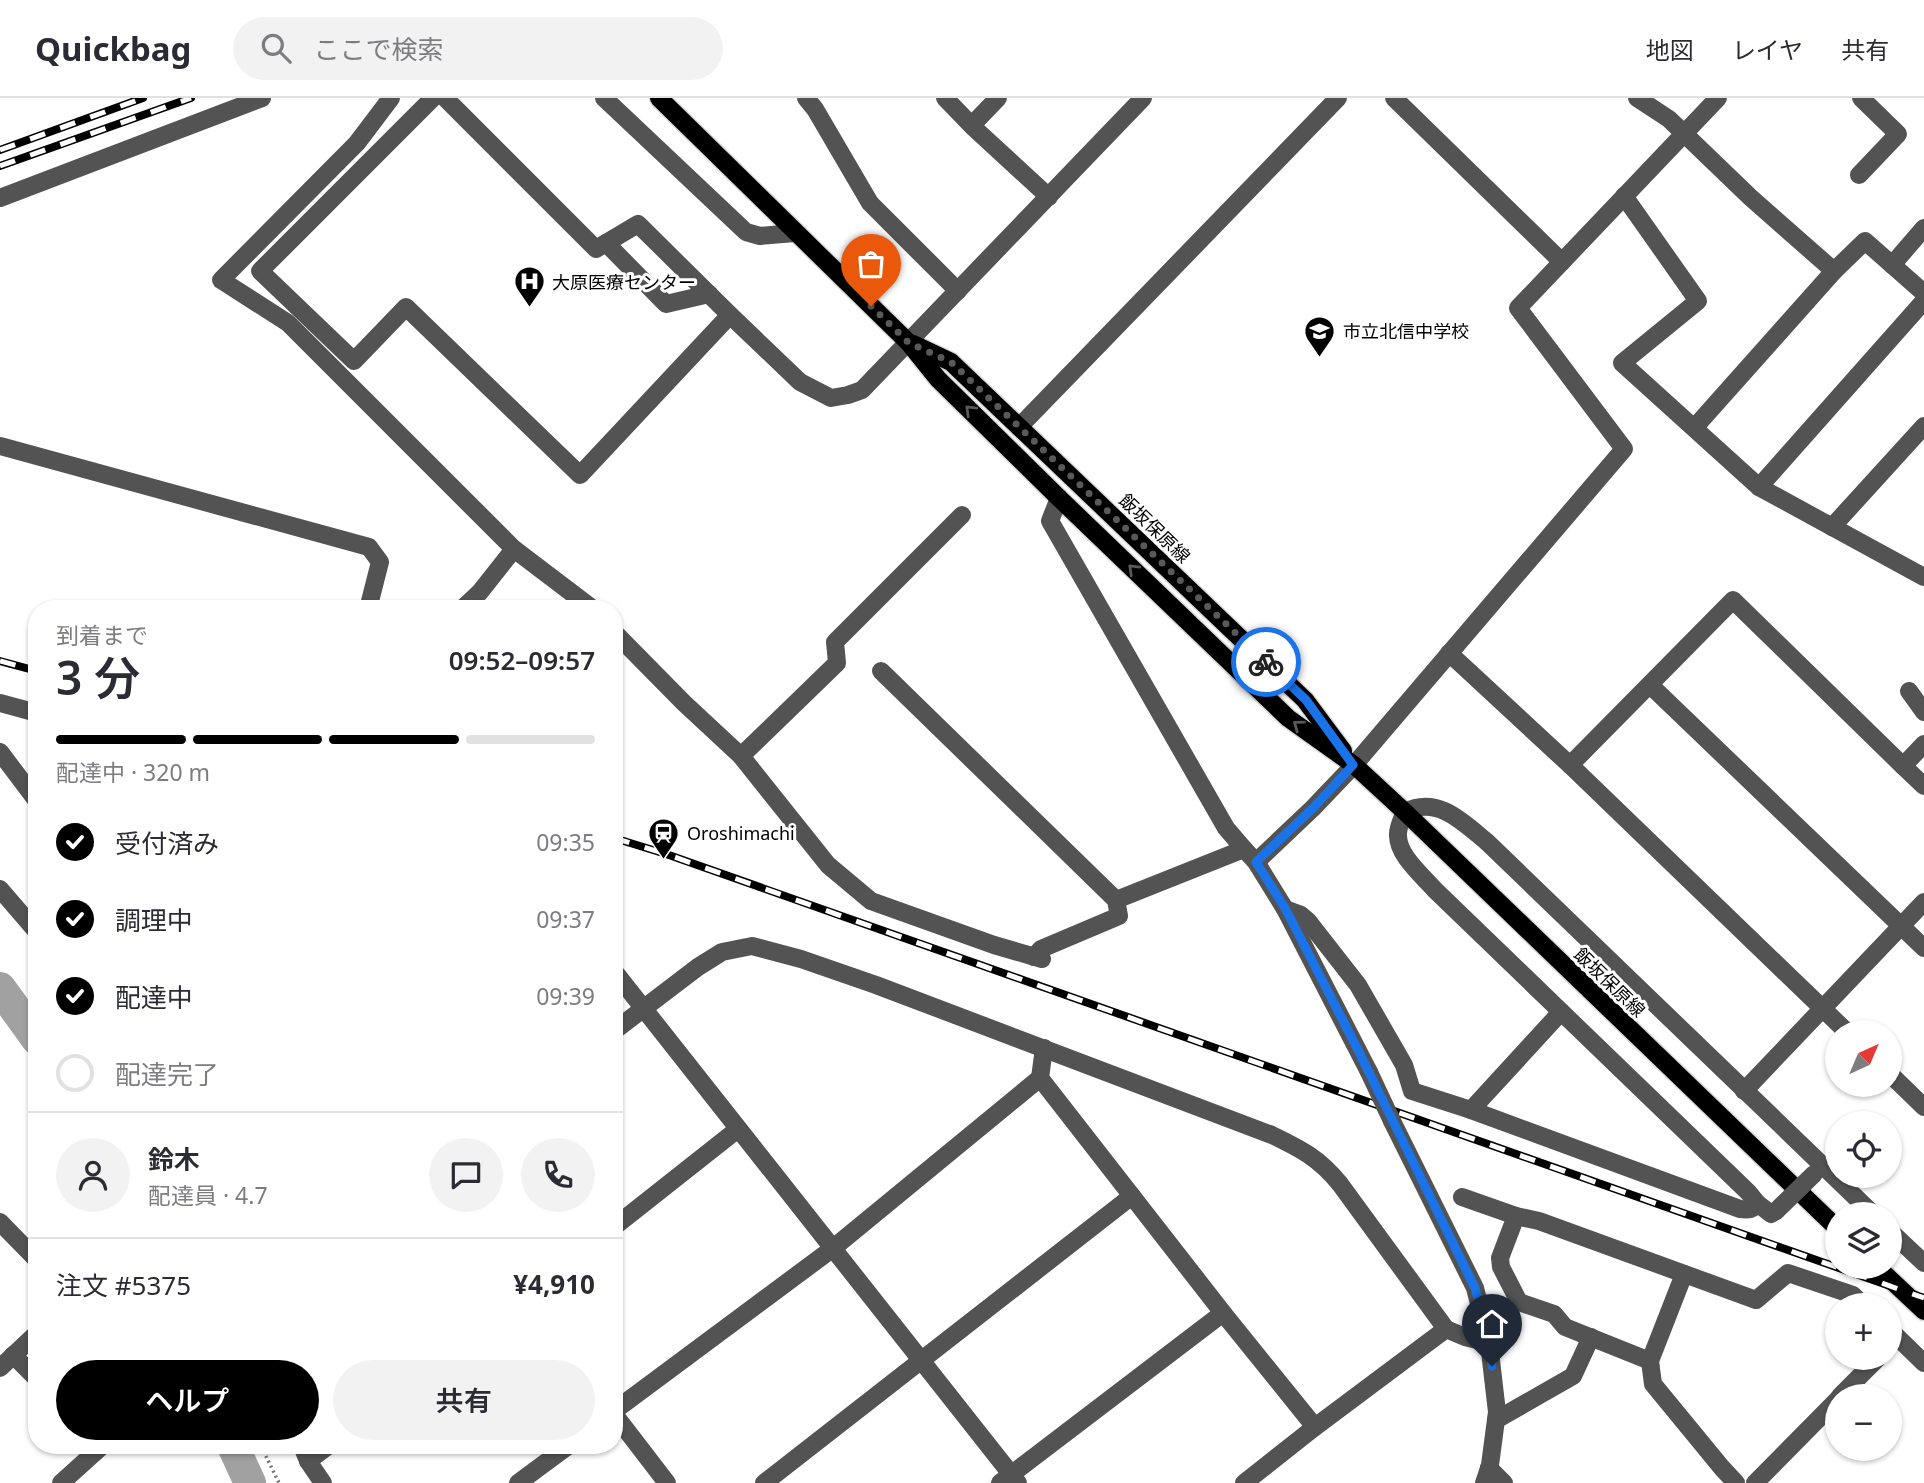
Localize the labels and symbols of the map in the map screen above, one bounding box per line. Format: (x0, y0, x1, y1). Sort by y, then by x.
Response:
pin (841, 234, 901, 306)
hospital icon: 大原医療センター (512, 265, 546, 309)
place label: 大原医療センター (552, 270, 696, 294)
school or university icon: 市立北信中学校 (1303, 314, 1337, 358)
place label: 市立北信中学校 (1343, 319, 1469, 343)
one-way arrow (965, 406, 978, 419)
street label: 飯坂保原線 (1114, 488, 1196, 568)
one-way arrow (1128, 565, 1141, 577)
courier (1231, 627, 1301, 697)
one-way arrow (1294, 721, 1306, 733)
station icon: Oroshimachi (647, 816, 681, 860)
place label: Oroshimachi (687, 821, 795, 845)
street label: 飯坂保原線 (1569, 942, 1651, 1022)
north arrow (1825, 1020, 1902, 1097)
pin (1462, 1294, 1522, 1366)

